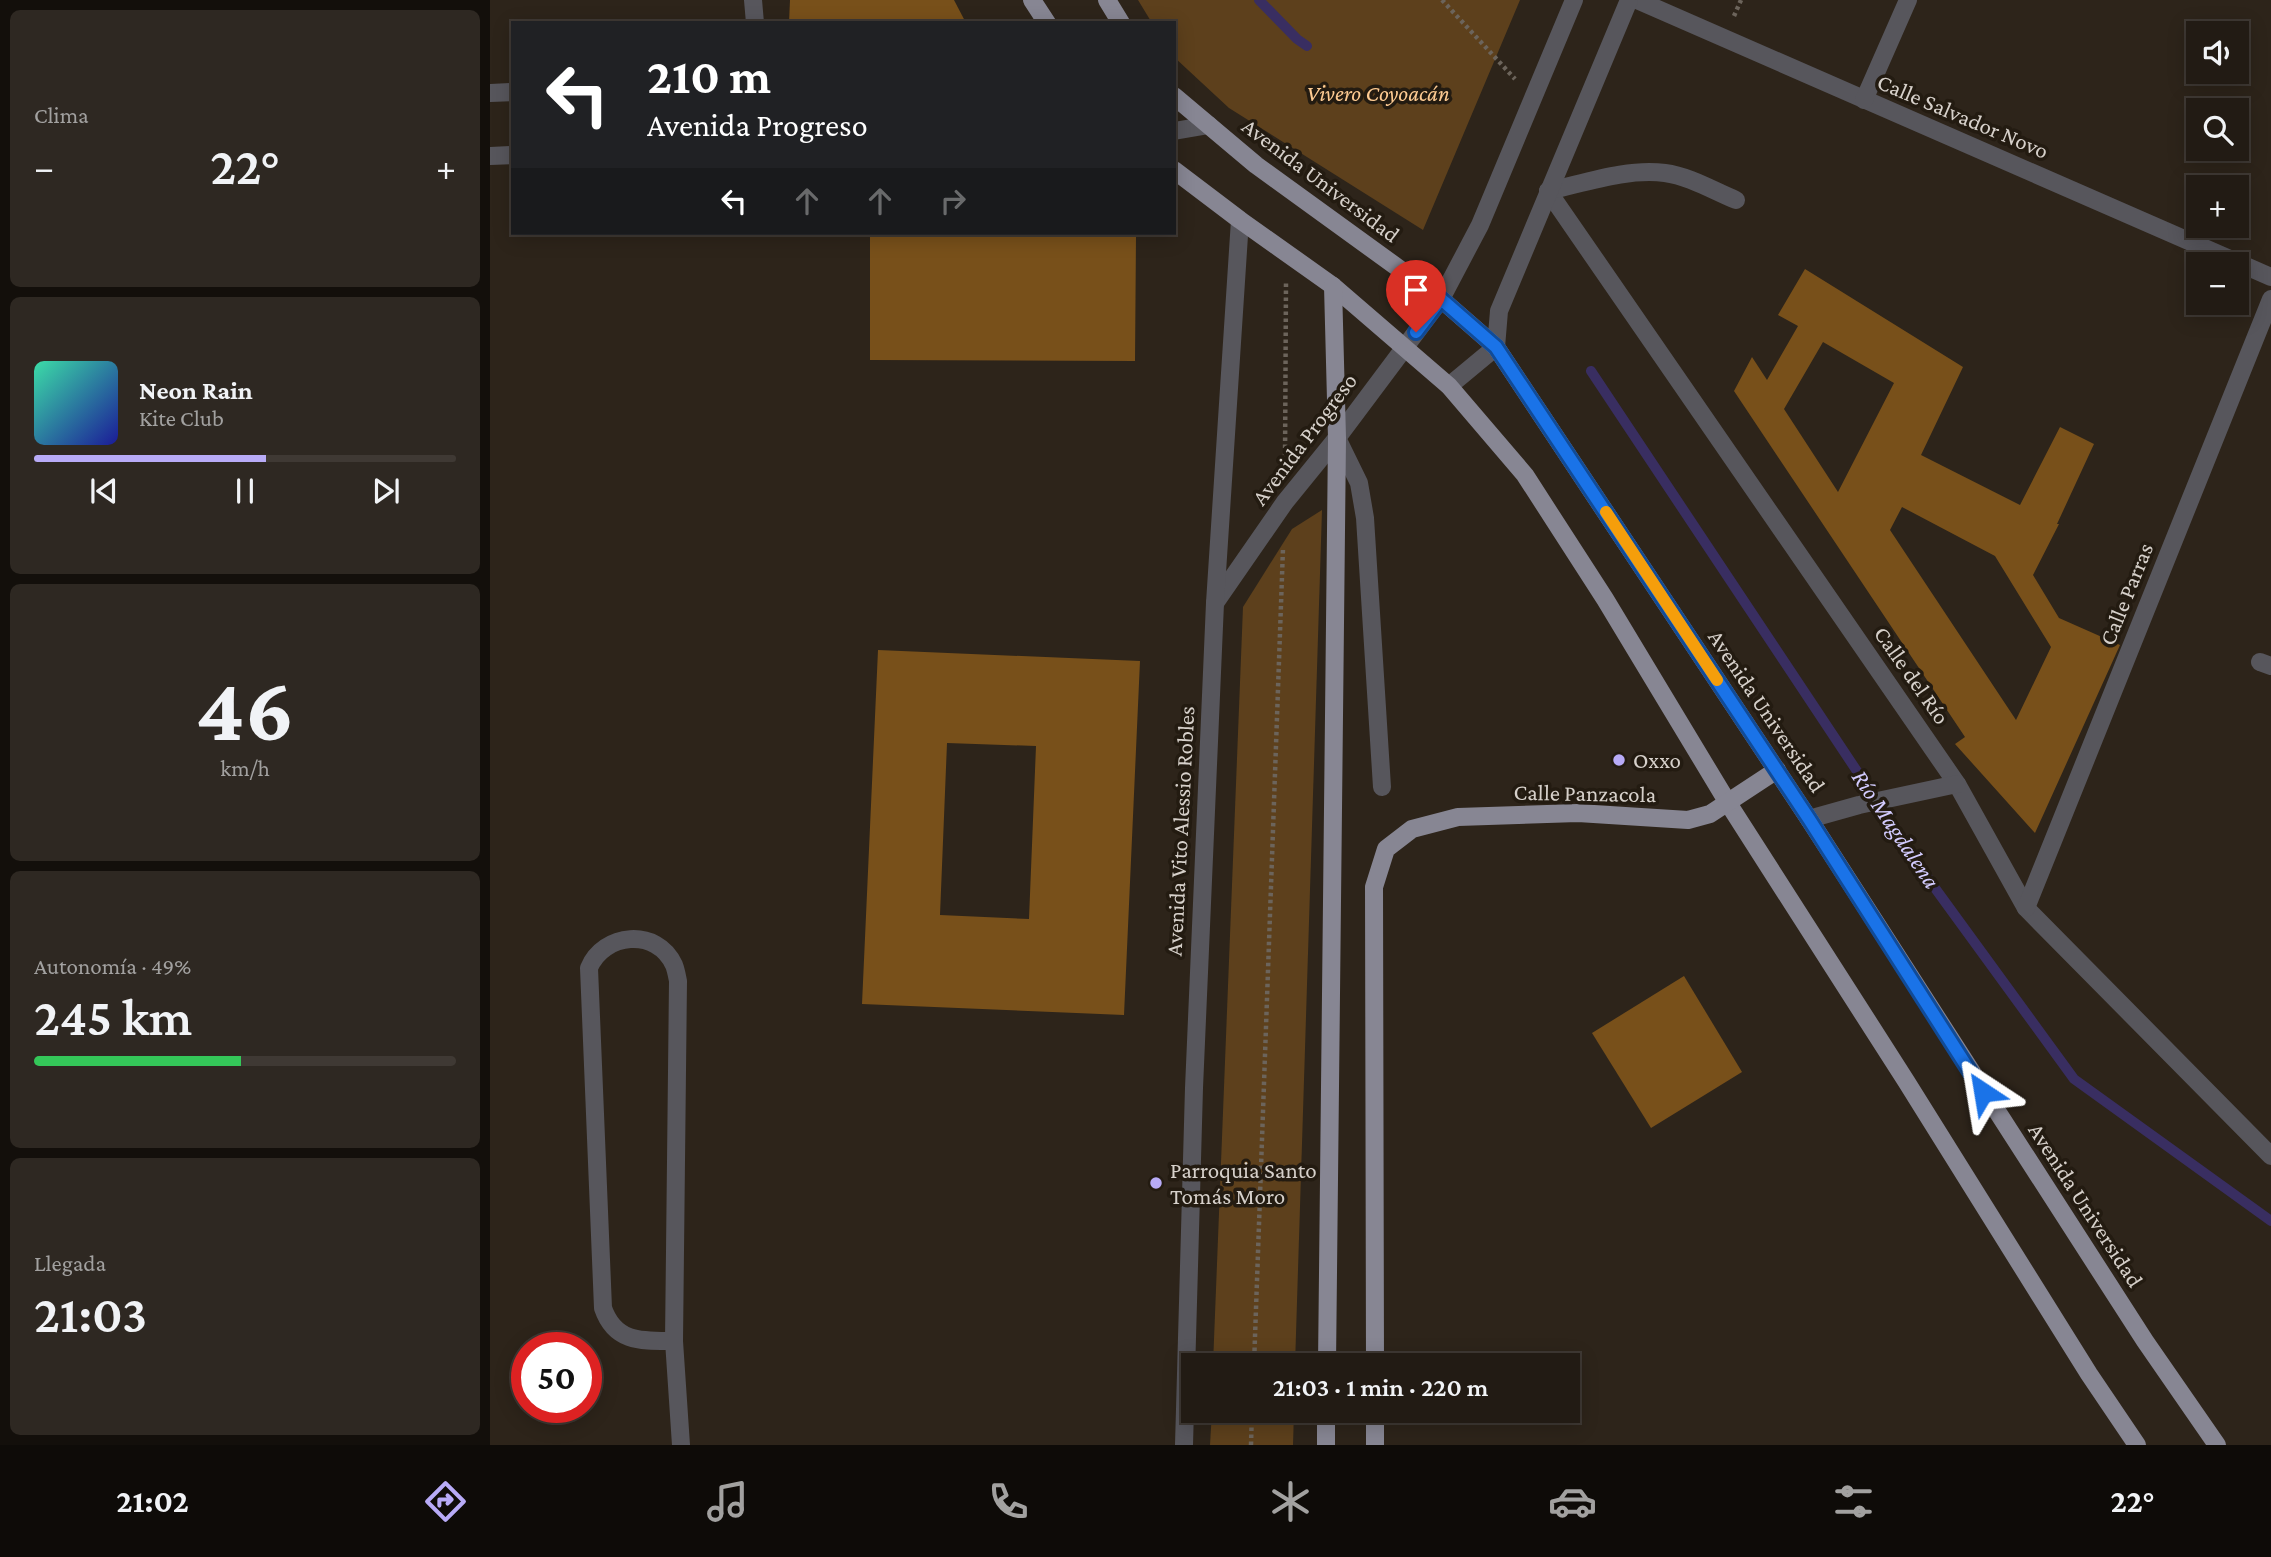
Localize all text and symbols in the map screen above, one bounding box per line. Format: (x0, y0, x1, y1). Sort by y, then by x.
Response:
map controls (2186, 21, 2249, 315)
button: sound (2186, 21, 2249, 84)
icon: left (532, 49, 623, 140)
text: 210 m (647, 49, 771, 104)
street label: Calle Salvador Novo (1874, 68, 2052, 164)
park label: Vivero Coyoacán (1306, 80, 1450, 106)
button: search (2186, 98, 2249, 161)
text: Clima (34, 102, 89, 128)
text: Avenida Progreso (647, 107, 868, 143)
street label: Avenida Universidad (1237, 112, 1405, 248)
text: 22° (210, 137, 280, 195)
text: − (34, 146, 54, 188)
text: + (436, 146, 456, 188)
button: + (2186, 175, 2249, 238)
icon: left (715, 182, 753, 220)
icon: ahead (788, 182, 826, 220)
icon: ahead (861, 182, 899, 220)
icon: right (934, 182, 972, 220)
button: − (2186, 252, 2249, 315)
pin (1386, 260, 1446, 332)
icon: arrive (1397, 271, 1435, 309)
street label: Avenida Progreso (1246, 368, 1362, 510)
text: Neon Rain (139, 376, 253, 405)
text: Kite Club (139, 405, 224, 431)
icon: previous (85, 472, 123, 510)
icon: pause (226, 472, 264, 510)
icon: next (367, 472, 405, 510)
street label: Calle Parras (2094, 539, 2158, 649)
street label: Calle del Río (1869, 621, 1955, 729)
street label: Avenida Universidad (1703, 625, 1831, 797)
text: 46 (196, 658, 294, 760)
street label: Avenida Vito Alessio Robles (1160, 705, 1200, 957)
place label: Oxxo (1633, 747, 1681, 773)
marker: Oxxo (1611, 752, 1627, 768)
text: km/h (220, 755, 270, 781)
water label: Río Magdalena (1847, 764, 1946, 893)
street label: Calle Panzacola (1513, 779, 1657, 807)
text: Autonomía · 49% (34, 953, 191, 979)
text: 245 km (34, 988, 192, 1046)
position arrow (1946, 1055, 2020, 1129)
street label: Avenida Universidad (2023, 1118, 2149, 1292)
place label: Parroquia Santo Tomás Moro (1170, 1157, 1317, 1209)
marker: Parroquia Santo Tomás Moro (1148, 1175, 1164, 1191)
text: Llegada (34, 1250, 106, 1276)
text: 21:03 (34, 1285, 147, 1343)
speed limit sign: 50 (511, 1332, 602, 1423)
text: 21:03 · 1 min · 220 m (1273, 1373, 1488, 1402)
icon: directions (421, 1477, 470, 1526)
icon: music (703, 1477, 752, 1526)
icon: phone (984, 1477, 1033, 1526)
icon: climate (1266, 1477, 1315, 1526)
icon: car (1548, 1477, 1597, 1526)
icon: filters (1829, 1477, 1878, 1526)
text: 21:02 (116, 1483, 189, 1519)
text: 22° (2111, 1483, 2155, 1519)

